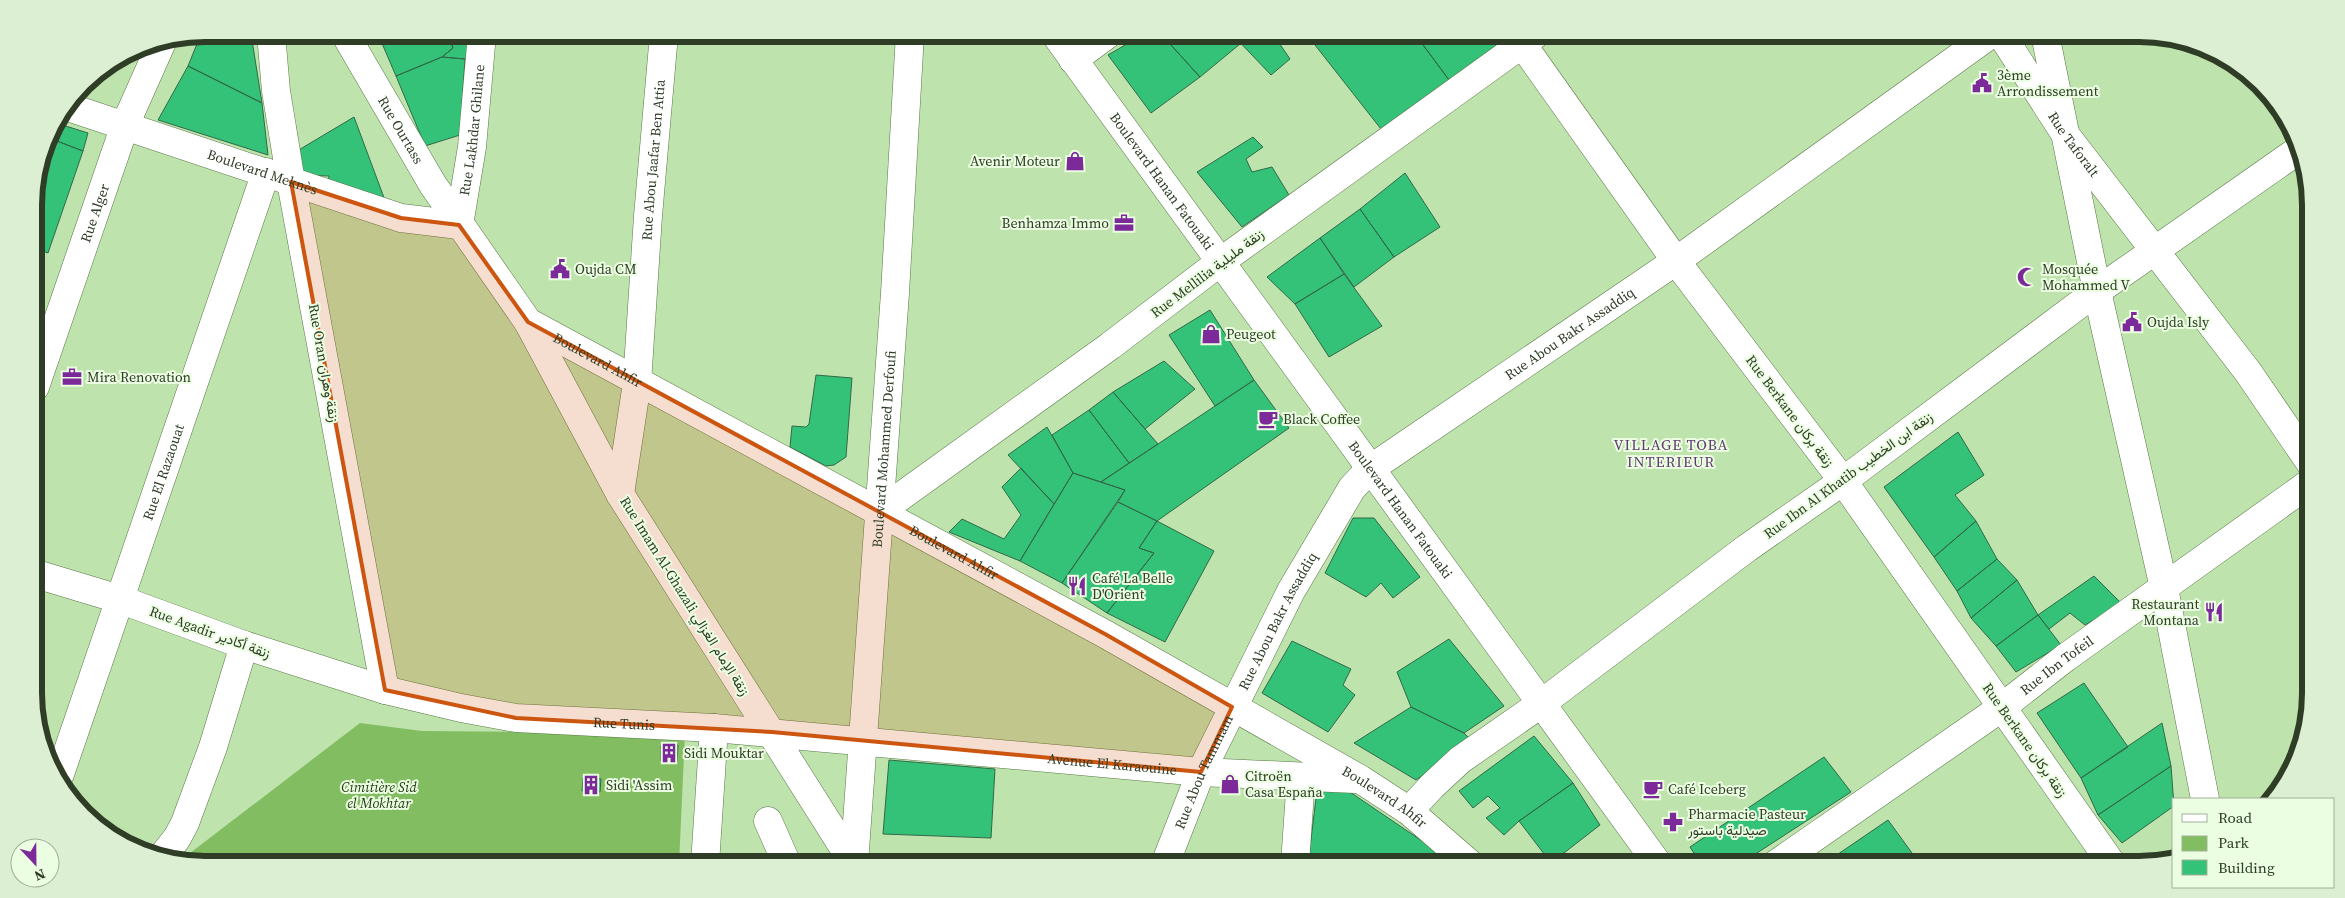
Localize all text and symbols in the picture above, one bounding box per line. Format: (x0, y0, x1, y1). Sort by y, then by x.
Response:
street label: Rue Lakhdar Ghilane (454, 64, 489, 197)
place label: 3ème Arrondissement (1997, 65, 2099, 101)
public building icon: 3ème Arrondissement (1971, 72, 1993, 94)
street label: Rue Abou Jaafar Ben Attia (636, 78, 670, 241)
street label: Rue Ourtass (373, 92, 429, 168)
street label: Boulevard Hanan Fatouaki (1105, 108, 1219, 254)
street label: Rue Taforalt (2043, 108, 2105, 181)
street label: Boulevard Meknès (205, 144, 320, 200)
shop icon: Avenir Moteur (1064, 150, 1086, 172)
place label: Avenir Moteur (970, 151, 1060, 171)
street label: Rue Alger (75, 181, 114, 245)
office icon: Benhamza Immo (1113, 212, 1135, 234)
place label: Benhamza Immo (1002, 213, 1109, 233)
street label: Rue Mellilia زنقة مليلية (1146, 224, 1268, 322)
public building icon: Oujda CM (549, 258, 571, 280)
place label: Oujda CM (575, 259, 637, 279)
place label: Mosquée Mohammed V (2042, 259, 2131, 295)
mosque icon: Mosquée Mohammed V (2016, 266, 2038, 288)
street label: Rue Abou Bakr Assaddiq (1501, 282, 1639, 385)
street label: Rue Oran زنقة وهران (304, 302, 344, 424)
public building icon: Oujda Isly (2121, 311, 2143, 333)
place label: Oujda Isly (2147, 312, 2210, 332)
shop icon: Peugeot (1200, 323, 1222, 345)
place label: Peugeot (1226, 324, 1276, 344)
street label: Boulevard Ahfir (550, 328, 646, 392)
street label: Boulevard Mohammed Derfoufi (867, 349, 901, 548)
street label: Rue Berkane زنقة بركان (1741, 351, 1839, 471)
office icon: Mira Renovation (61, 366, 83, 388)
place label: Mira Renovation (87, 367, 192, 387)
street label: Rue Ibn Al Khatib زنقة ابن الخطيب (1759, 407, 1937, 543)
cafe icon: Black Coffee (1257, 408, 1279, 430)
place label: Black Coffee (1283, 409, 1360, 429)
street label: Rue El Razaouat (138, 421, 189, 523)
district label: VILLAGE TOBA INTERIEUR (1613, 434, 1729, 472)
street label: Boulevard Hanan Fatouaki (1344, 437, 1457, 583)
street label: Rue Imam Al-Ghazali زنقة الإمام الغزالي (613, 492, 755, 701)
street label: Boulevard Ahfir (906, 520, 1002, 585)
street label: Rue Abou Bakr Assaddiq (1233, 548, 1322, 693)
place label: Café La Belle D'Orient (1092, 568, 1173, 604)
restaurant icon: Café La Belle D'Orient (1066, 575, 1088, 597)
place label: Restaurant Montana (2131, 594, 2200, 630)
street label: Rue Agadir زنقة أكادير (147, 601, 274, 663)
restaurant icon: Restaurant Montana (2203, 601, 2225, 623)
street label: Rue Ibn Tofeil (2016, 631, 2097, 700)
street label: Rue Berkane زنقة بركان (1978, 679, 2072, 801)
street label: Rue Abou Tammam (1170, 711, 1238, 832)
street label: Rue Tunis (592, 712, 656, 735)
building icon: Sidi Mouktar (658, 742, 680, 764)
place label: Sidi Mouktar (684, 743, 764, 763)
street label: Avenue El Karaouine (1047, 748, 1178, 780)
street label: Boulevard Ahfir (1338, 761, 1432, 832)
place label: Citroën Casa España (1245, 766, 1324, 802)
shop icon: Citroën Casa España (1219, 773, 1241, 795)
building icon: Sidi 'Assim (580, 774, 602, 796)
place label: Sidi 'Assim (606, 775, 673, 795)
park label: Cimitière Sid el Mokhtar (341, 777, 417, 813)
cafe icon: Café Iceberg (1642, 778, 1664, 800)
place label: Café Iceberg (1668, 779, 1746, 799)
legend (2172, 798, 2335, 888)
place label: Pharmacie Pasteur صيدلية باستور (1687, 804, 1806, 840)
text: Road (2218, 807, 2252, 828)
pharmacy icon: Pharmacie Pasteur صيدلية باستور (1662, 811, 1684, 833)
text: Park (2218, 832, 2250, 853)
north arrow (10, 838, 60, 888)
text: Building (2218, 857, 2275, 878)
text: N (31, 864, 48, 886)

